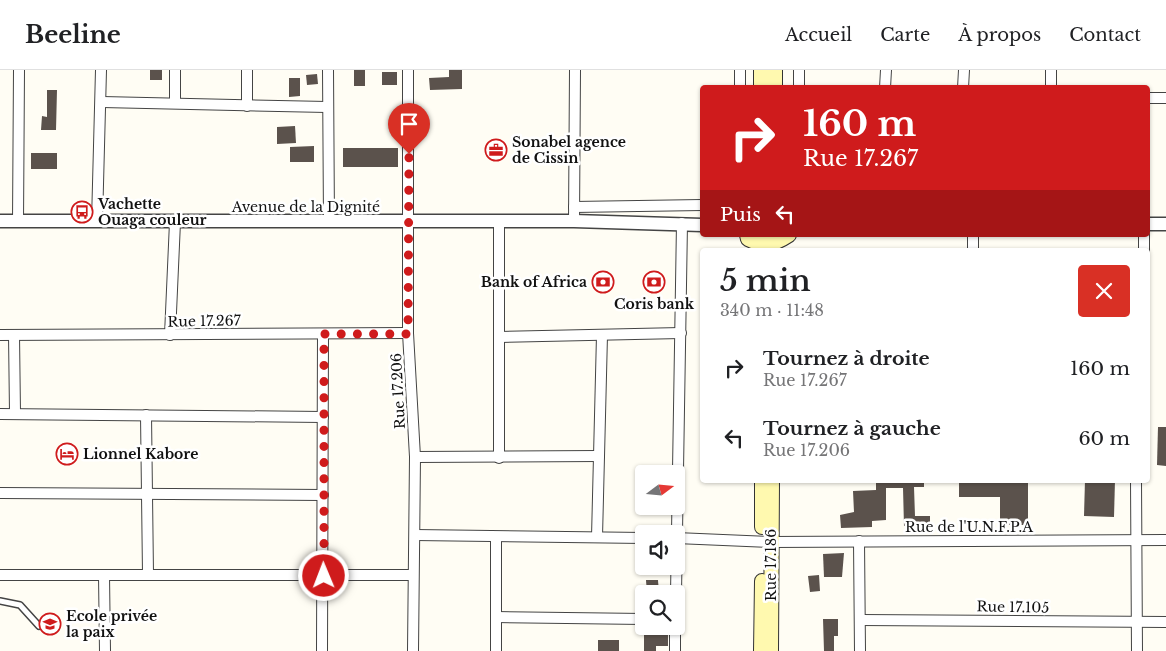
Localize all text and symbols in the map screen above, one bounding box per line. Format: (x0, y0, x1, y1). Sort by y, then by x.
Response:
text: Beeline (25, 20, 121, 49)
text: Accueil (785, 24, 852, 46)
text: Carte (880, 24, 930, 46)
text: À propos (958, 24, 1041, 46)
text: Contact (1069, 24, 1141, 46)
text: 160 m (803, 102, 916, 145)
pin (388, 103, 430, 154)
icon: right (720, 105, 785, 170)
icon: arrive (395, 110, 423, 138)
place label: Sonabel agence de Cissin (512, 133, 626, 167)
office icon: Sonabel agence de Cissin (484, 138, 508, 162)
text: Rue 17.267 (803, 145, 918, 172)
place label: Vachette Ouaga couleur (97, 195, 207, 229)
street label: Avenue de la Dignité (231, 198, 380, 216)
bus stop icon: Vachette Ouaga couleur (70, 200, 94, 224)
icon: left (771, 200, 799, 228)
text: Puis (720, 203, 761, 226)
text: 5 min (720, 262, 811, 299)
button: close (1078, 265, 1130, 317)
bank icon: Bank of Africa (591, 270, 615, 294)
bank icon: Coris bank (642, 270, 666, 294)
place label: Bank of Africa (481, 273, 587, 291)
place label: Coris bank (614, 295, 695, 313)
text: 340 m · 11:48 (720, 300, 824, 320)
street label: Rue 17.267 (167, 311, 242, 331)
text: Tournez à droite (763, 347, 930, 370)
street label: Rue 17.206 (387, 352, 409, 430)
icon: right (720, 354, 748, 382)
text: 160 m (1070, 357, 1130, 380)
text: Rue 17.267 (763, 370, 847, 390)
text: Tournez à gauche (763, 417, 941, 440)
icon: left (720, 424, 748, 452)
text: 60 m (1078, 427, 1130, 450)
text: Rue 17.206 (763, 440, 850, 460)
hotel icon: Lionnel Kabore (55, 442, 79, 466)
place label: Lionnel Kabore (83, 445, 198, 463)
north arrow (635, 465, 685, 515)
map controls (635, 465, 685, 635)
street label: Rue de l'U.N.F.P.A (905, 518, 1033, 536)
button: sound (635, 525, 685, 575)
street label: Rue 17.186 (762, 529, 780, 601)
position arrow (297, 549, 349, 601)
button: search (635, 585, 685, 635)
street label: Rue 17.105 (976, 597, 1050, 617)
place label: Ecole privée la paix (66, 607, 157, 641)
school or university icon: Ecole privée la paix (38, 612, 62, 636)

